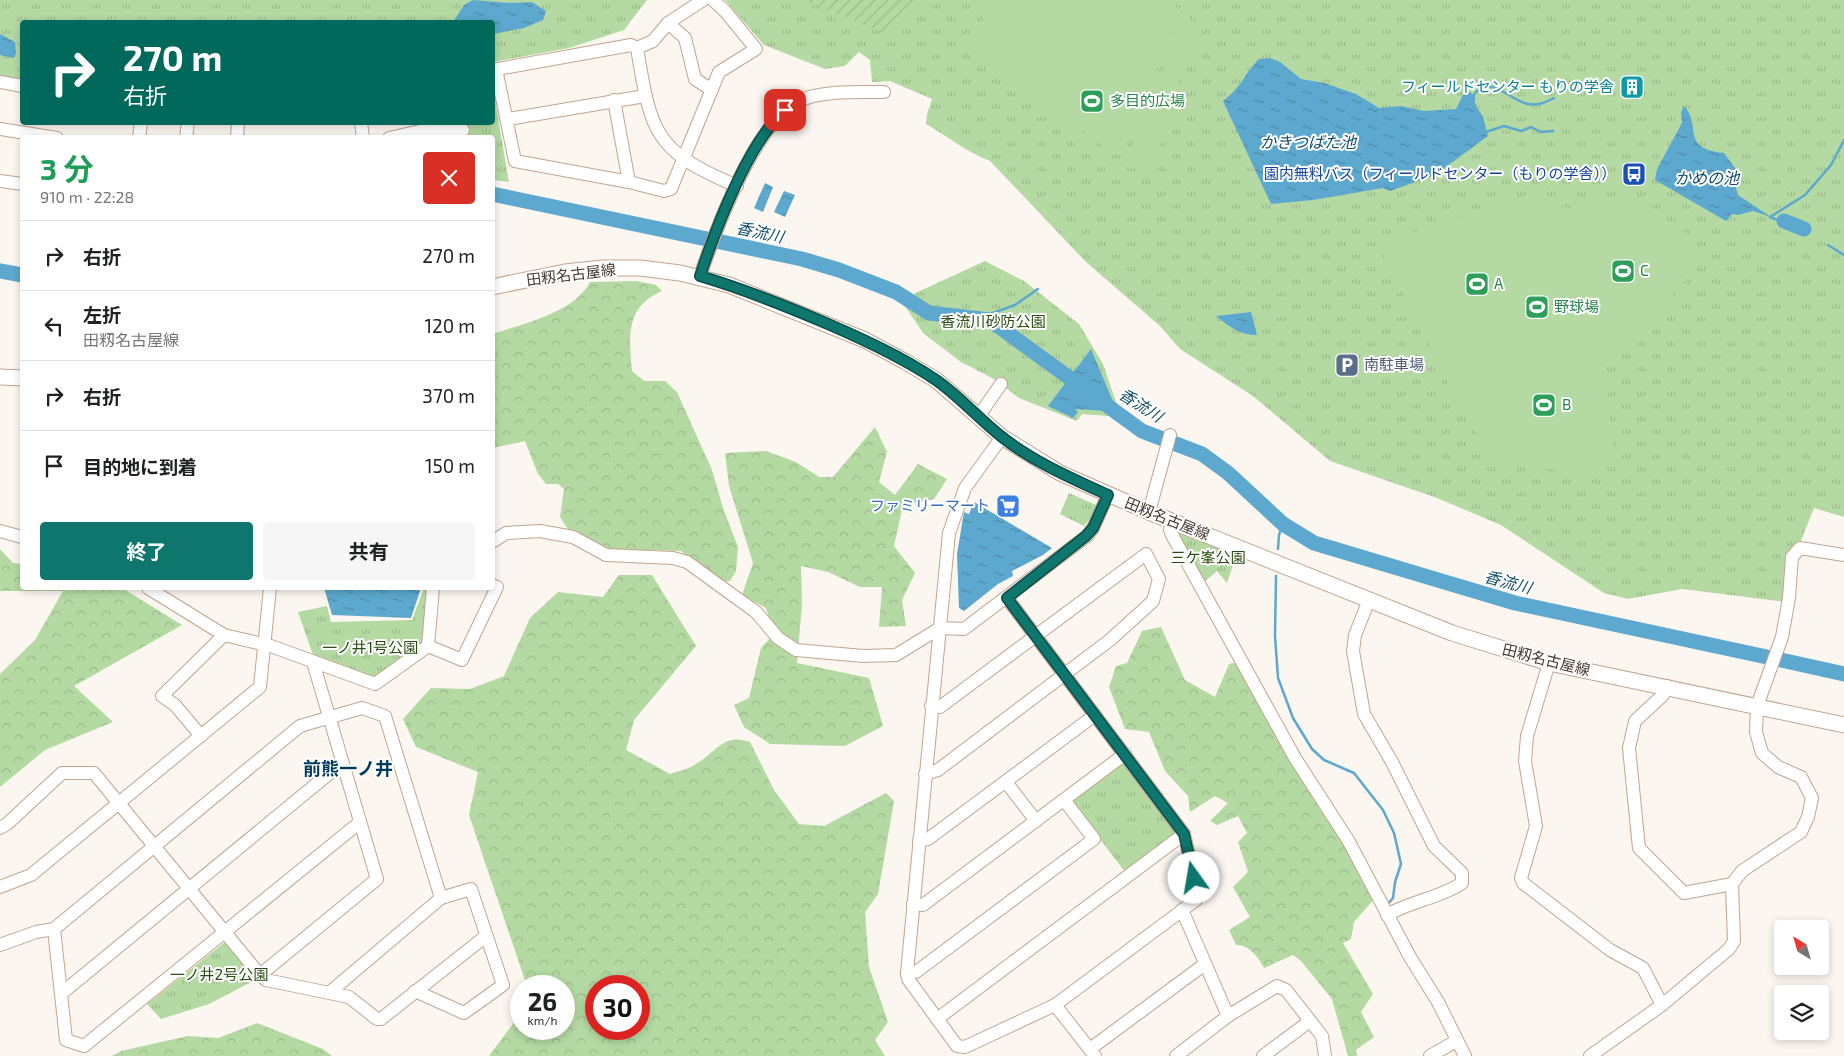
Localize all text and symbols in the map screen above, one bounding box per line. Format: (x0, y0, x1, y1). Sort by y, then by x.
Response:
text: 270 m (123, 36, 222, 78)
icon: right (40, 40, 105, 105)
building icon: フィールドセンター もりの学舎 (1619, 74, 1645, 100)
place label: フィールドセンター もりの学舎 (1401, 77, 1614, 95)
text: 右折 (123, 82, 167, 108)
sports icon: 多目的広場 (1079, 88, 1105, 114)
pin (764, 89, 806, 131)
place label: 多目的広場 (1110, 91, 1185, 109)
icon: arrive (771, 96, 799, 124)
water label: かきつばた池 (1260, 132, 1358, 151)
text: 3 分 (40, 150, 94, 186)
button: close (423, 152, 475, 204)
bus stop icon: 園内無料バス（フィールドセンター（もりの学舎）） (1621, 161, 1647, 187)
place label: 園内無料バス（フィールドセンター（もりの学舎）） (1264, 164, 1616, 182)
water label: かめの池 (1675, 168, 1741, 187)
text: 910 m · 22:28 (40, 187, 134, 206)
water label: 香流川 (735, 217, 788, 246)
icon: right (40, 242, 68, 270)
text: 270 m (422, 244, 475, 267)
text: 右折 (83, 245, 121, 268)
sports icon: C (1610, 258, 1636, 284)
street label: 田籾名古屋線 (525, 260, 617, 288)
place label: C (1640, 261, 1649, 279)
sports icon: A (1464, 271, 1490, 297)
place label: A (1494, 274, 1504, 292)
sports icon: 野球場 (1524, 294, 1550, 320)
place label: 野球場 (1554, 297, 1599, 315)
text: 左折 (83, 303, 121, 326)
icon: left (40, 312, 68, 340)
park label: 香流川砂防公園 (940, 312, 1046, 330)
text: 120 m (424, 314, 475, 337)
text: 田籾名古屋線 (83, 330, 179, 349)
parking icon: 南駐車場 (1334, 352, 1360, 378)
place label: 南駐車場 (1364, 355, 1424, 373)
icon: right (40, 382, 68, 410)
text: 370 m (422, 384, 475, 407)
water label: 香流川 (1116, 384, 1168, 426)
text: 右折 (83, 385, 121, 408)
sports icon: B (1531, 392, 1557, 418)
place label: B (1562, 395, 1571, 413)
icon: arrive (40, 452, 68, 480)
text: 150 m (425, 454, 475, 477)
text: 目的地に到着 (83, 455, 197, 478)
supermarket icon: ファミリーマート (995, 493, 1021, 519)
street label: 田籾名古屋線 (1122, 493, 1212, 543)
place label: ファミリーマート (870, 496, 990, 514)
button: 終了 (40, 522, 253, 580)
button: 共有 (263, 522, 475, 580)
park label: 三ケ峯公園 (1170, 548, 1246, 566)
water label: 香流川 (1482, 566, 1536, 597)
park label: 一ノ井1号公園 (322, 638, 418, 656)
street label: 田籾名古屋線 (1500, 639, 1592, 679)
district label: 前熊一ノ井 (303, 757, 393, 779)
position arrow (1167, 851, 1219, 903)
north arrow (1774, 920, 1829, 975)
map controls (1774, 920, 1829, 1040)
park label: 一ノ井2号公園 (170, 965, 268, 983)
speed limit sign: 30 (585, 975, 650, 1040)
button: layers (1774, 985, 1829, 1040)
text: 26 (528, 986, 557, 1016)
text: km/h (528, 1013, 557, 1027)

